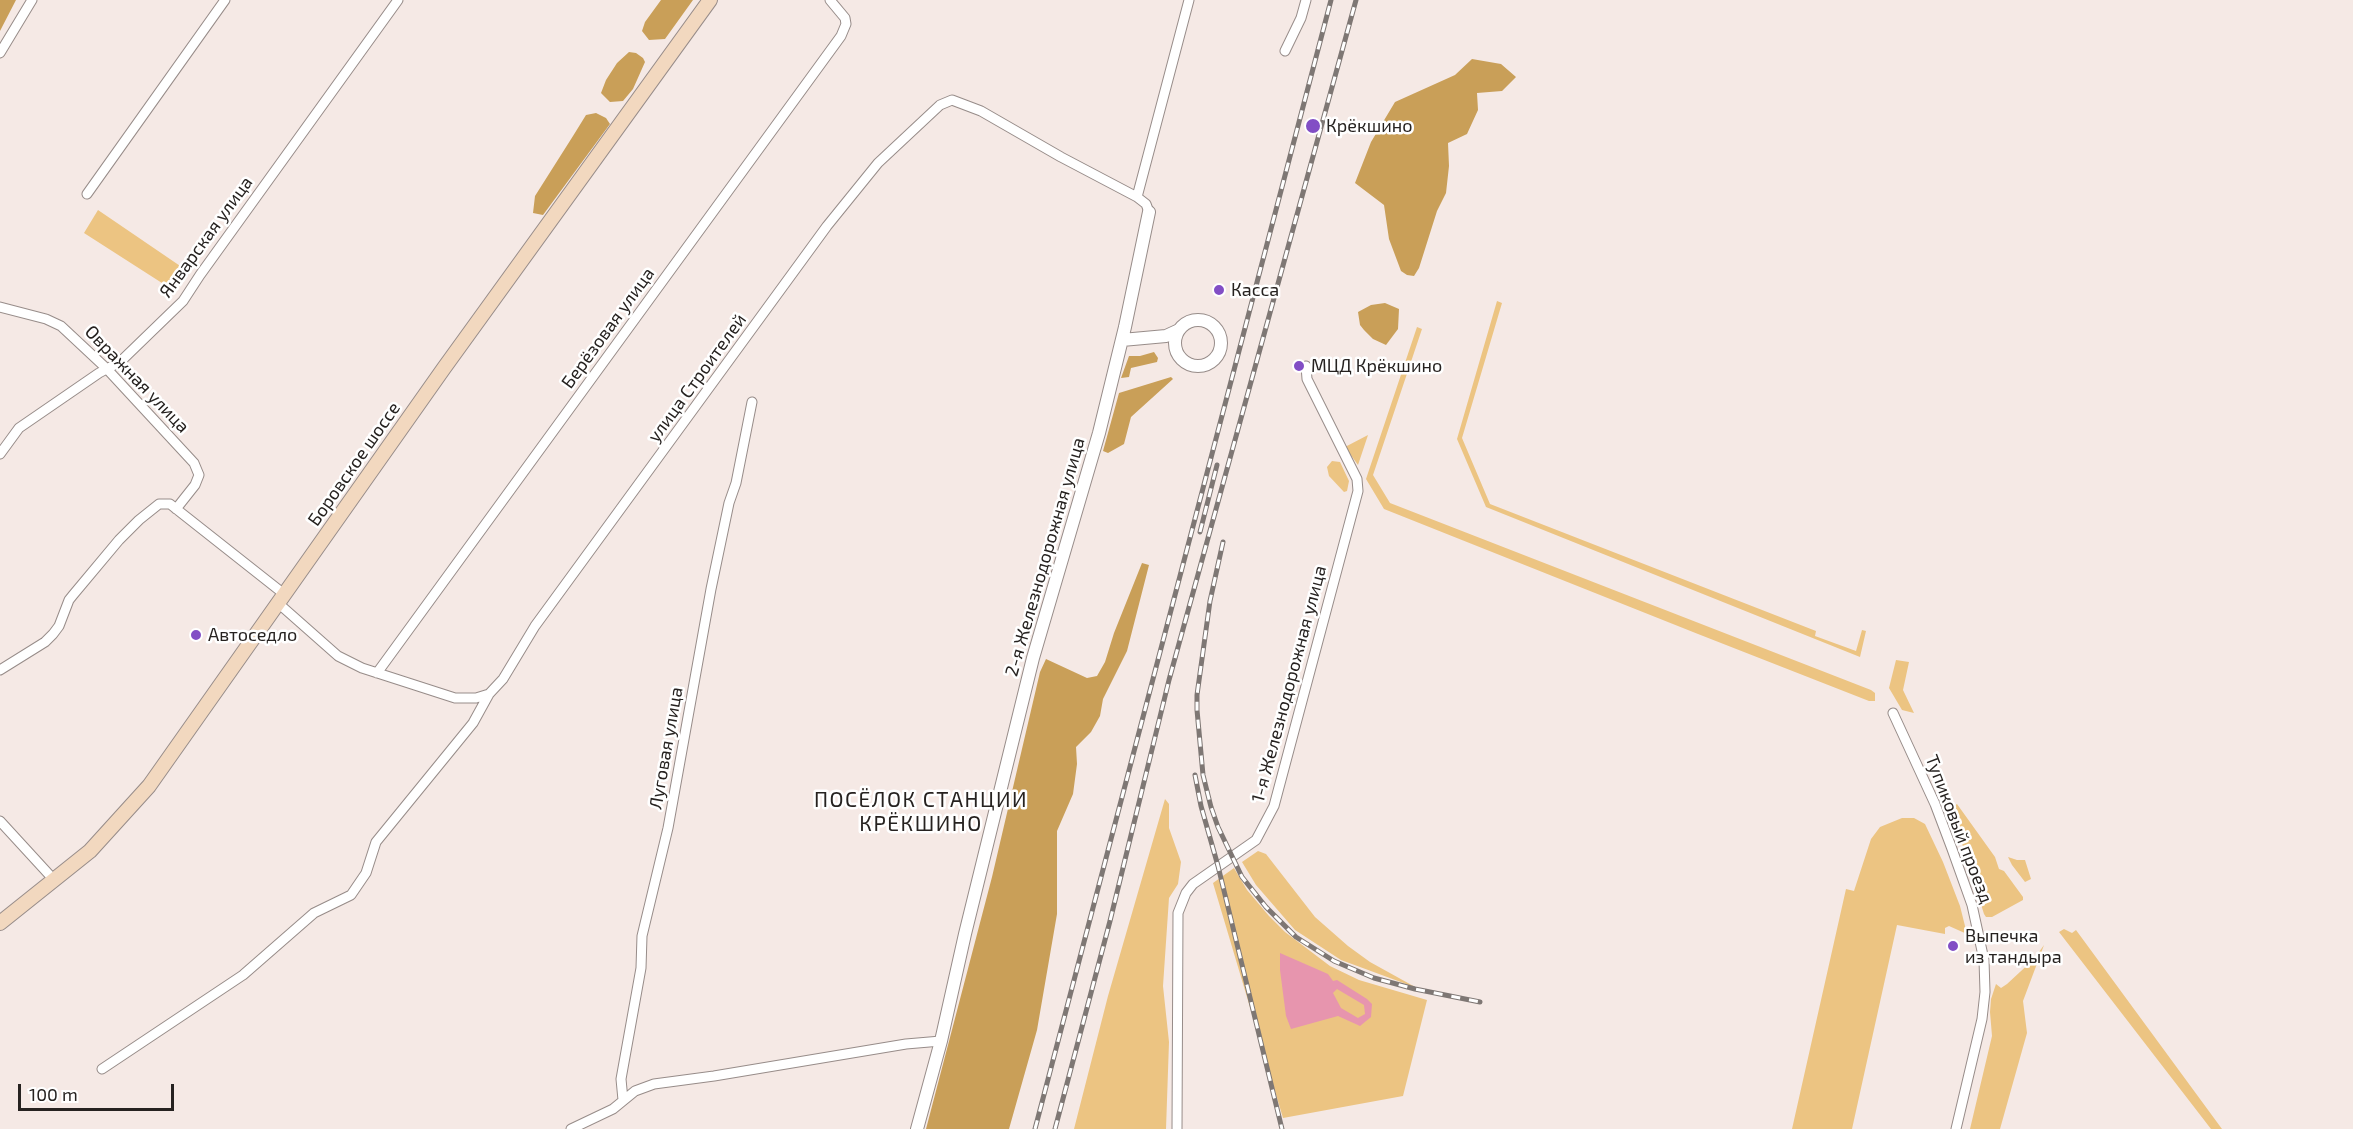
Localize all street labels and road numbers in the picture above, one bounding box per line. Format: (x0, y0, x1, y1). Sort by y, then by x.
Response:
street label: Январская улица (155, 172, 257, 302)
street label: Берёзовая улица (557, 263, 659, 393)
street label: улица Строителей (643, 310, 751, 446)
street label: Овражная улица (80, 321, 194, 437)
street label: Боровское шоссе (303, 398, 405, 530)
street label: 2-я Железнодорожная улица (1001, 435, 1089, 679)
street label: 1-я Железнодорожная улица (1247, 563, 1331, 805)
street label: Луговая улица (645, 685, 687, 811)
street label: Тупиковый проезд (1921, 752, 1997, 906)

